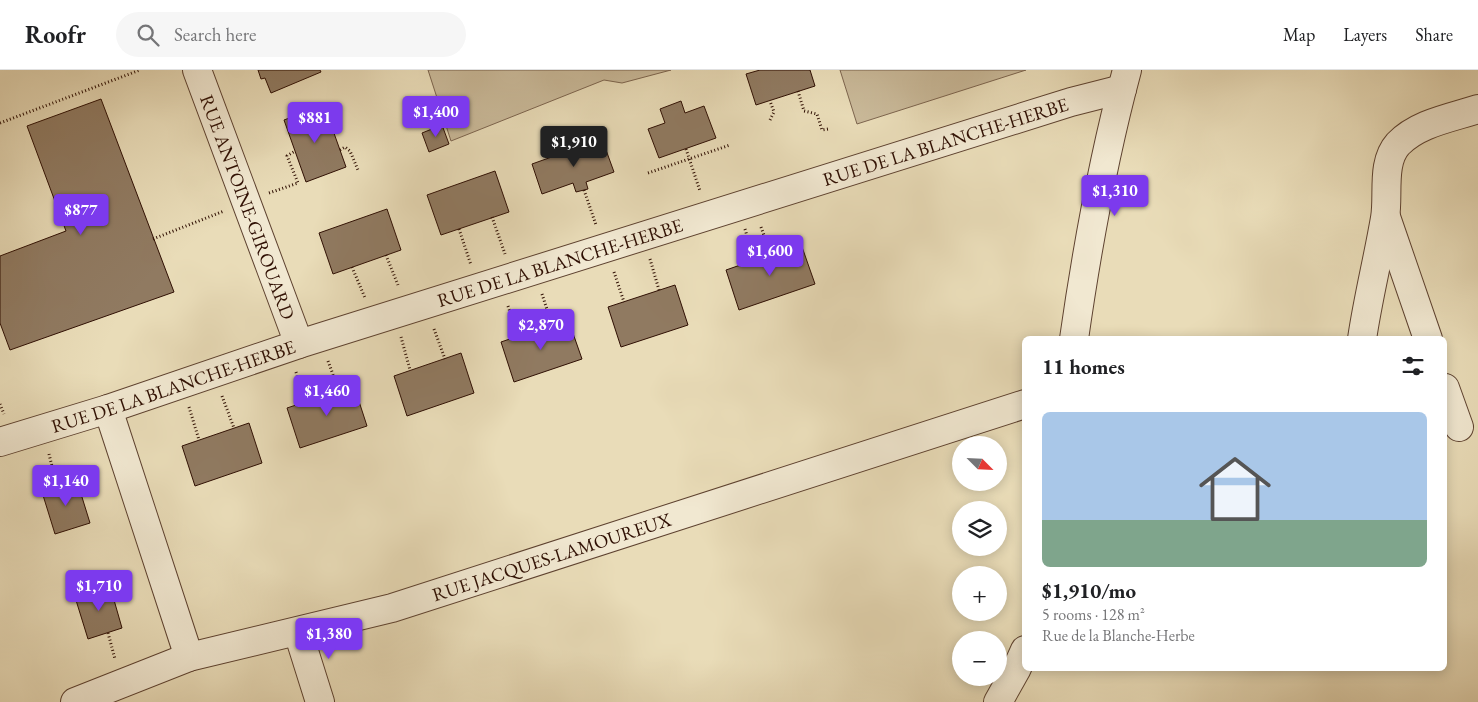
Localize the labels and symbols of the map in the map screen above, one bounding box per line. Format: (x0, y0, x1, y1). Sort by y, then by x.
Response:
street label: RUE ANTOINE-GIROUARD (195, 91, 301, 323)
street label: RUE DE LA BLANCHE-HERBE (819, 91, 1071, 192)
pin: $1,400 (395, 96, 477, 138)
pin: $881 (285, 102, 345, 144)
pin: $1,910 (533, 126, 615, 168)
pin: $1,310 (1074, 174, 1156, 217)
pin: $877 (51, 194, 111, 236)
street label: RUE DE LA BLANCHE-HERBE (434, 212, 686, 312)
pin: $1,600 (729, 234, 811, 277)
pin: $2,870 (500, 308, 582, 351)
street label: RUE DE LA BLANCHE-HERBE (48, 334, 299, 438)
pin: $1,460 (286, 374, 368, 417)
north arrow (952, 436, 1008, 491)
pin: $1,140 (25, 464, 107, 507)
street label: RUE JACQUES-LAMOUREUX (429, 506, 675, 607)
pin: $1,710 (58, 570, 140, 612)
pin: $1,380 (288, 618, 370, 660)

